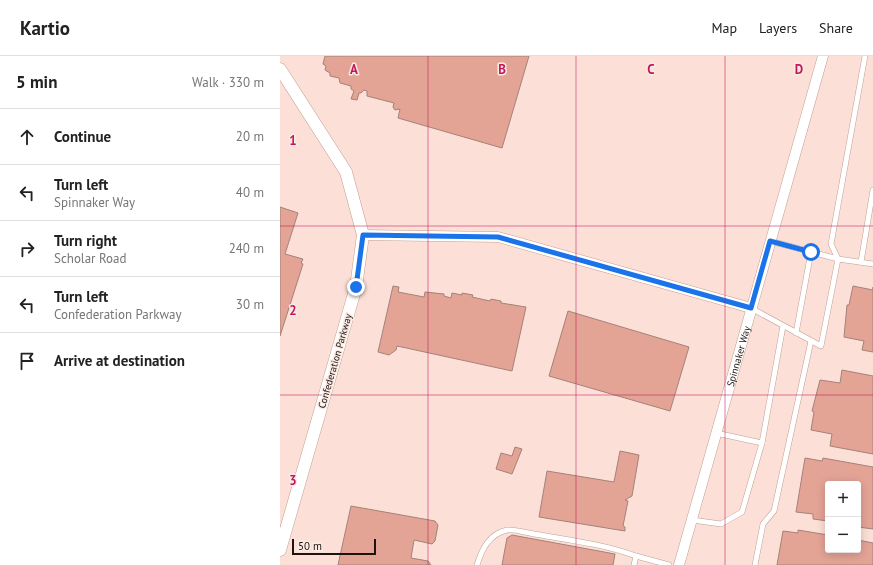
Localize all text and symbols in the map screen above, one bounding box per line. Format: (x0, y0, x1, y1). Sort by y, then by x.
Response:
text: Kartio (20, 16, 70, 40)
text: Map (711, 19, 737, 37)
text: Layers (759, 19, 797, 37)
text: Share (819, 19, 853, 37)
text: A (350, 61, 358, 78)
text: B (498, 61, 506, 78)
text: C (647, 61, 655, 78)
text: D (795, 61, 803, 78)
text: 5 min (16, 71, 57, 93)
text: Walk · 330 m (192, 74, 264, 91)
icon: ahead (16, 126, 38, 148)
text: Continue (54, 127, 111, 146)
text: 20 m (236, 128, 264, 145)
text: 1 (289, 132, 297, 149)
text: Turn left (54, 175, 108, 194)
icon: left (16, 182, 38, 204)
text: 40 m (236, 184, 264, 201)
text: Spinnaker Way (54, 194, 135, 211)
text: Turn right (54, 231, 117, 250)
icon: right (16, 238, 38, 260)
text: 240 m (229, 240, 264, 257)
route start (802, 243, 820, 261)
text: Scholar Road (54, 250, 127, 267)
route end (347, 278, 365, 296)
text: Turn left (54, 287, 108, 306)
icon: left (16, 294, 38, 316)
text: 30 m (236, 296, 264, 313)
text: 2 (289, 302, 297, 319)
text: Confederation Parkway (54, 306, 182, 323)
street label: Confederation Parkway (315, 312, 355, 410)
street label: Spinnaker Way (723, 324, 753, 388)
icon: arrive (16, 350, 38, 372)
text: Arrive at destination (54, 351, 185, 370)
text: 3 (289, 472, 297, 489)
map controls (825, 481, 861, 553)
button: + (825, 481, 861, 517)
button: − (825, 517, 861, 553)
scale bar (292, 537, 376, 556)
text: 50 m (298, 539, 322, 553)

